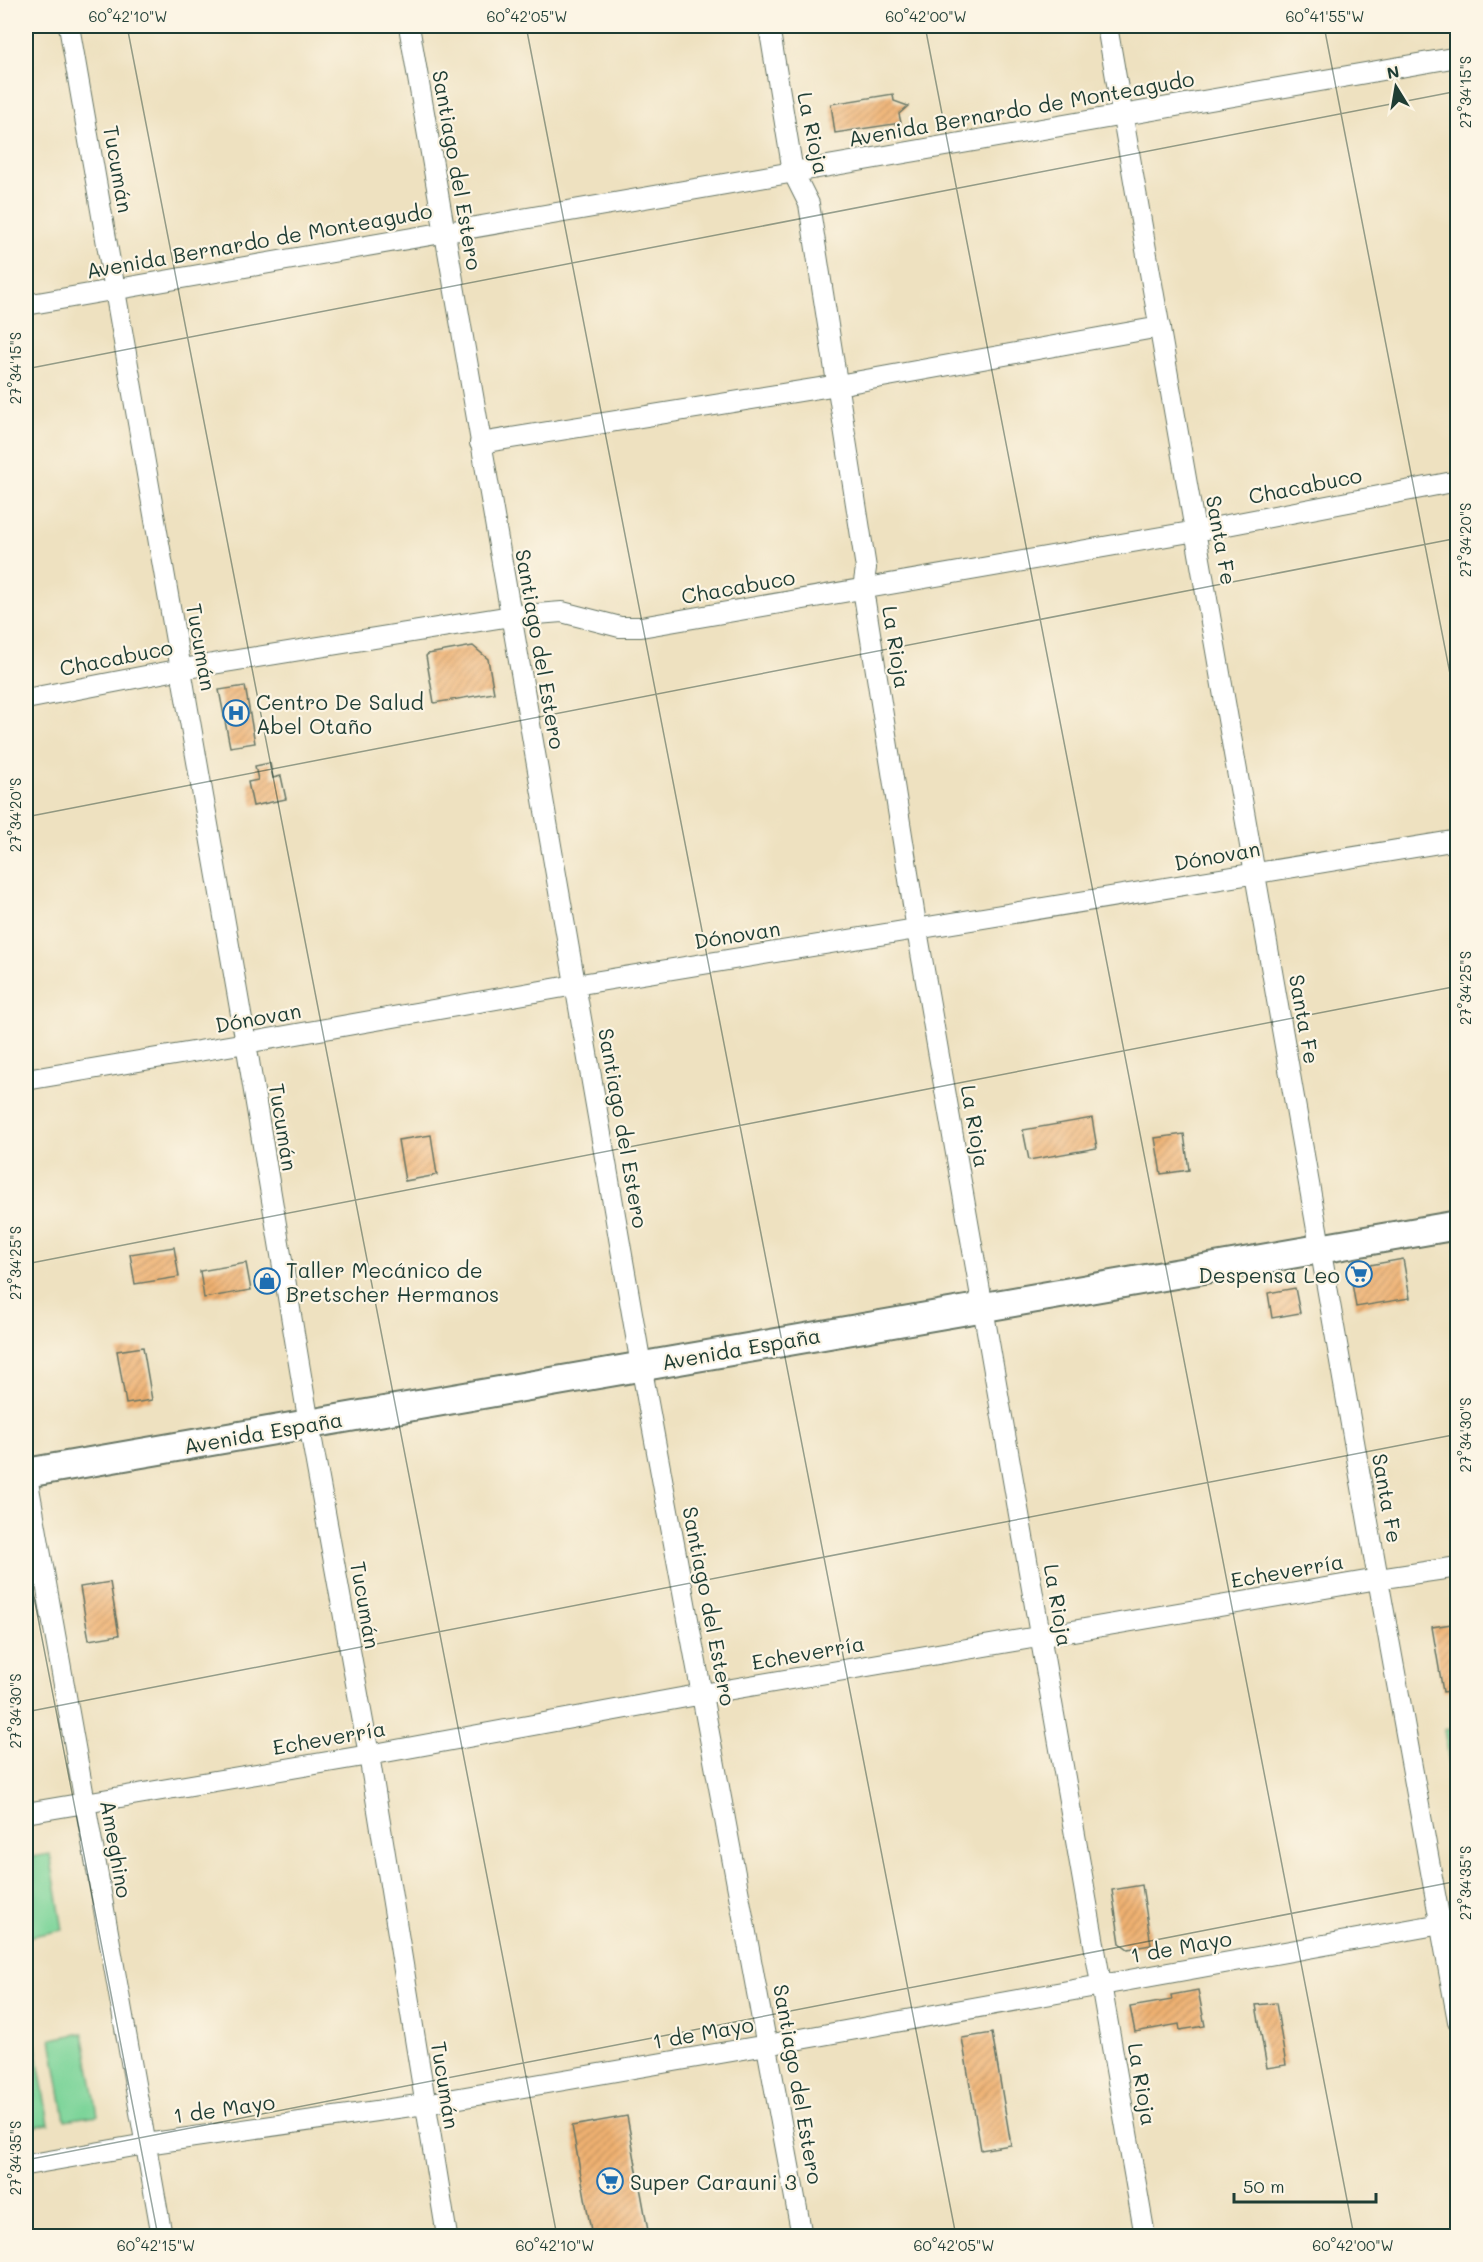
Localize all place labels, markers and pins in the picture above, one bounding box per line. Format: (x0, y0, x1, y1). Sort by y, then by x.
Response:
place label: Centro De Salud Abel Otaño (256, 688, 424, 739)
hospital icon: Centro De Salud Abel Otaño (221, 698, 251, 728)
place label: Taller Mecánico de Bretscher Hermanos (286, 1256, 499, 1307)
supermarket icon: Despensa Leo (1344, 1259, 1374, 1289)
place label: Despensa Leo (1198, 1261, 1340, 1288)
shop icon: Taller Mecánico de Bretscher Hermanos (252, 1266, 282, 1296)
supermarket icon: Super Carauni 3 (595, 2166, 625, 2196)
place label: Super Carauni 3 (630, 2168, 797, 2195)

